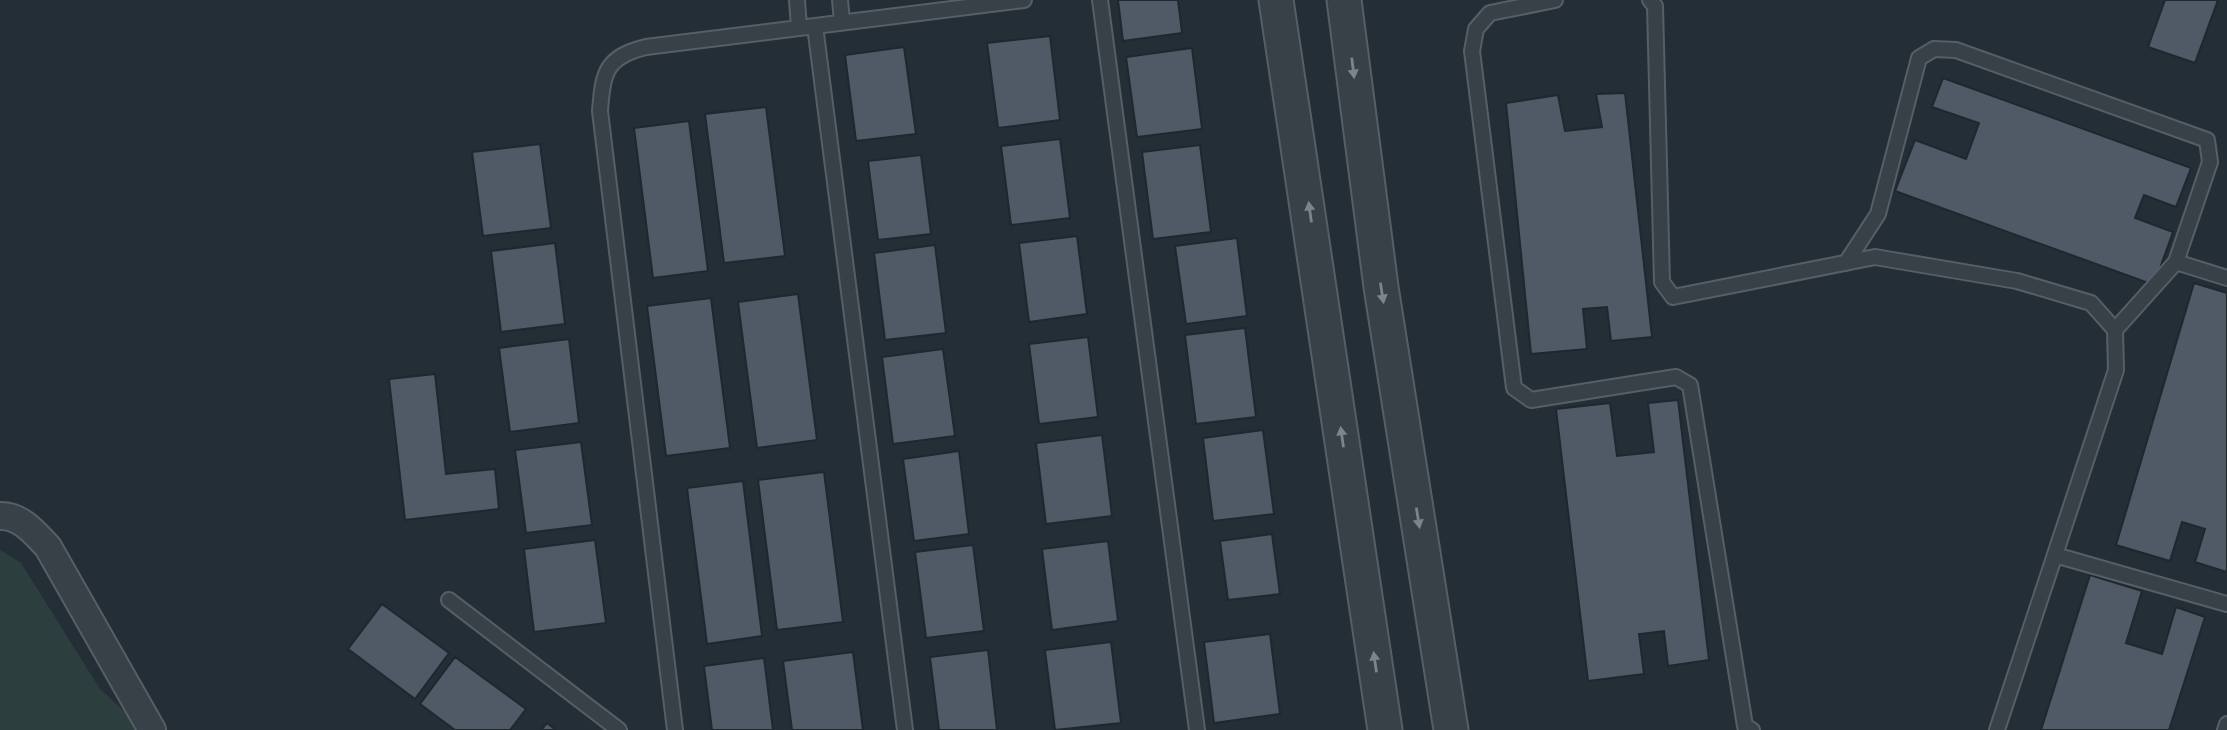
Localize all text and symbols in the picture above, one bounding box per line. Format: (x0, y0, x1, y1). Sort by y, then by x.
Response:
one-way arrow (1347, 57, 1358, 79)
one-way arrow (1304, 201, 1315, 223)
one-way arrow (1377, 282, 1388, 304)
one-way arrow (1337, 426, 1348, 448)
one-way arrow (1412, 507, 1423, 529)
one-way arrow (1370, 651, 1381, 673)

